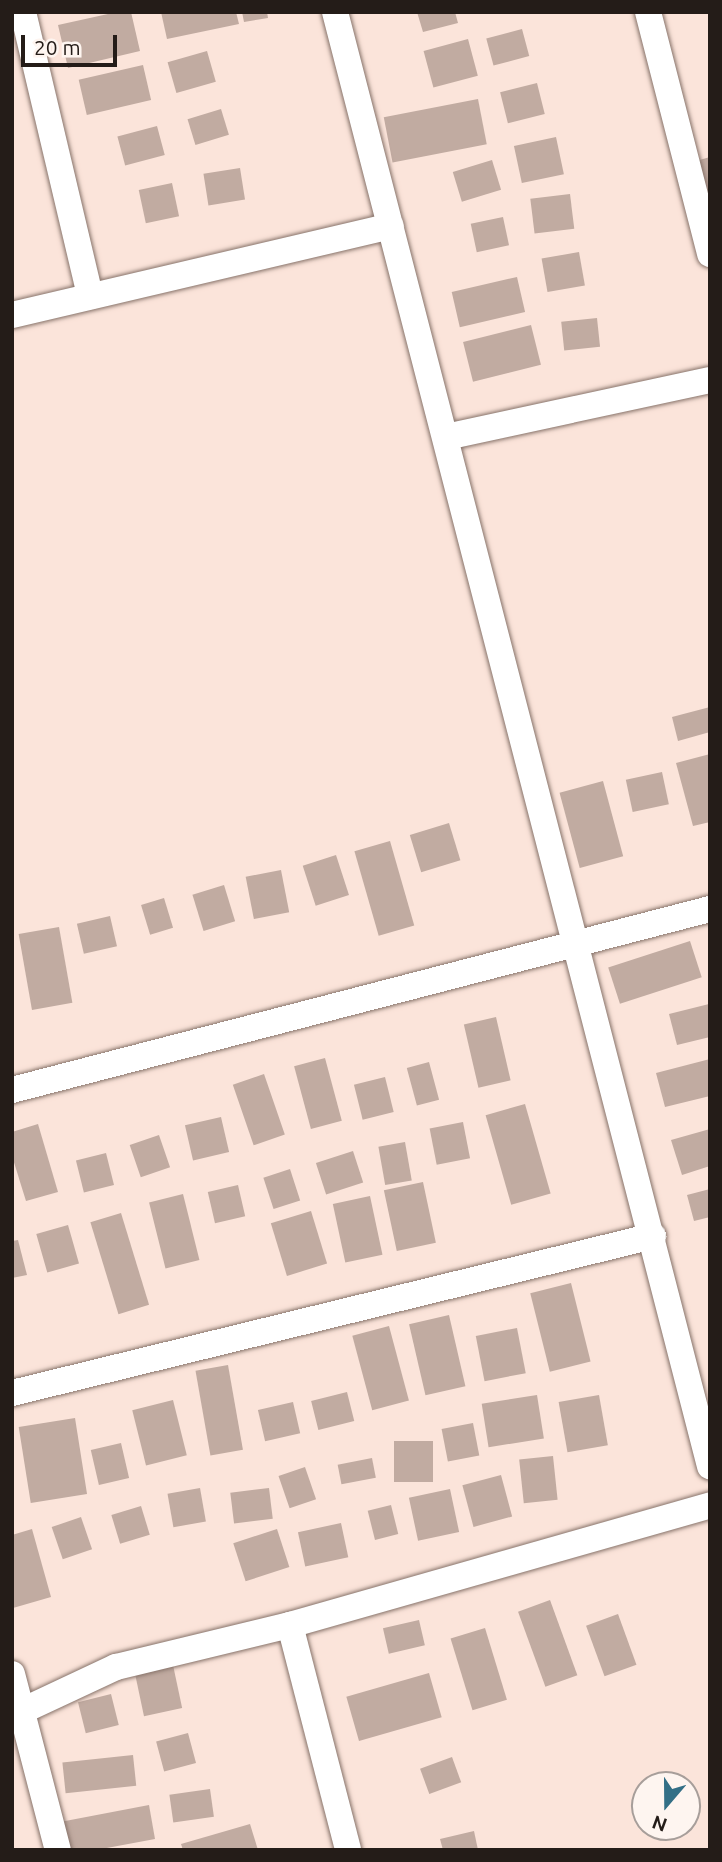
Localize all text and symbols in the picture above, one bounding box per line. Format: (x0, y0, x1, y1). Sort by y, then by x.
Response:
scale bar (24, 21, 121, 65)
text: 20 m (34, 35, 81, 59)
north arrow (631, 1771, 701, 1841)
text: N (649, 1811, 670, 1837)

